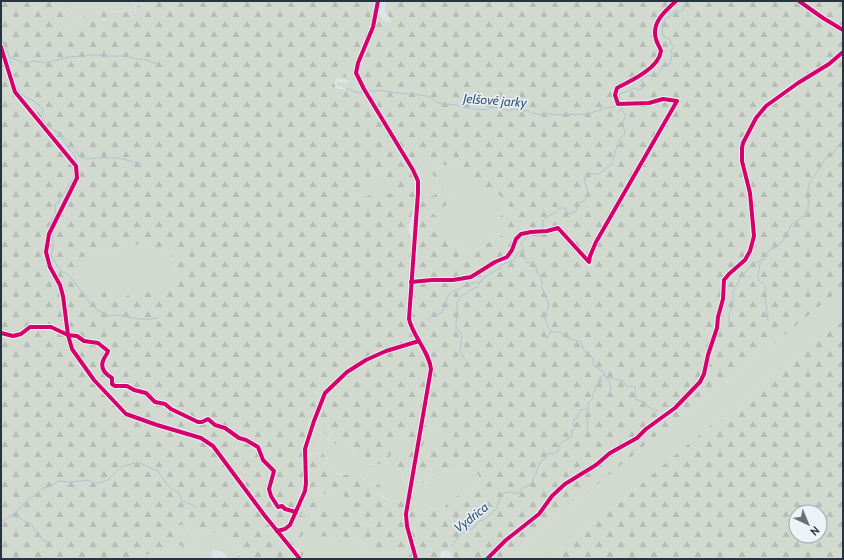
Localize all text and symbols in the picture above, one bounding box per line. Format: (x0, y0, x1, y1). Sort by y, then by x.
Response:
water label: Jelšové jarky (462, 90, 528, 111)
water label: Vydrica (450, 499, 492, 535)
north arrow (788, 504, 828, 544)
text: N (807, 523, 823, 539)

